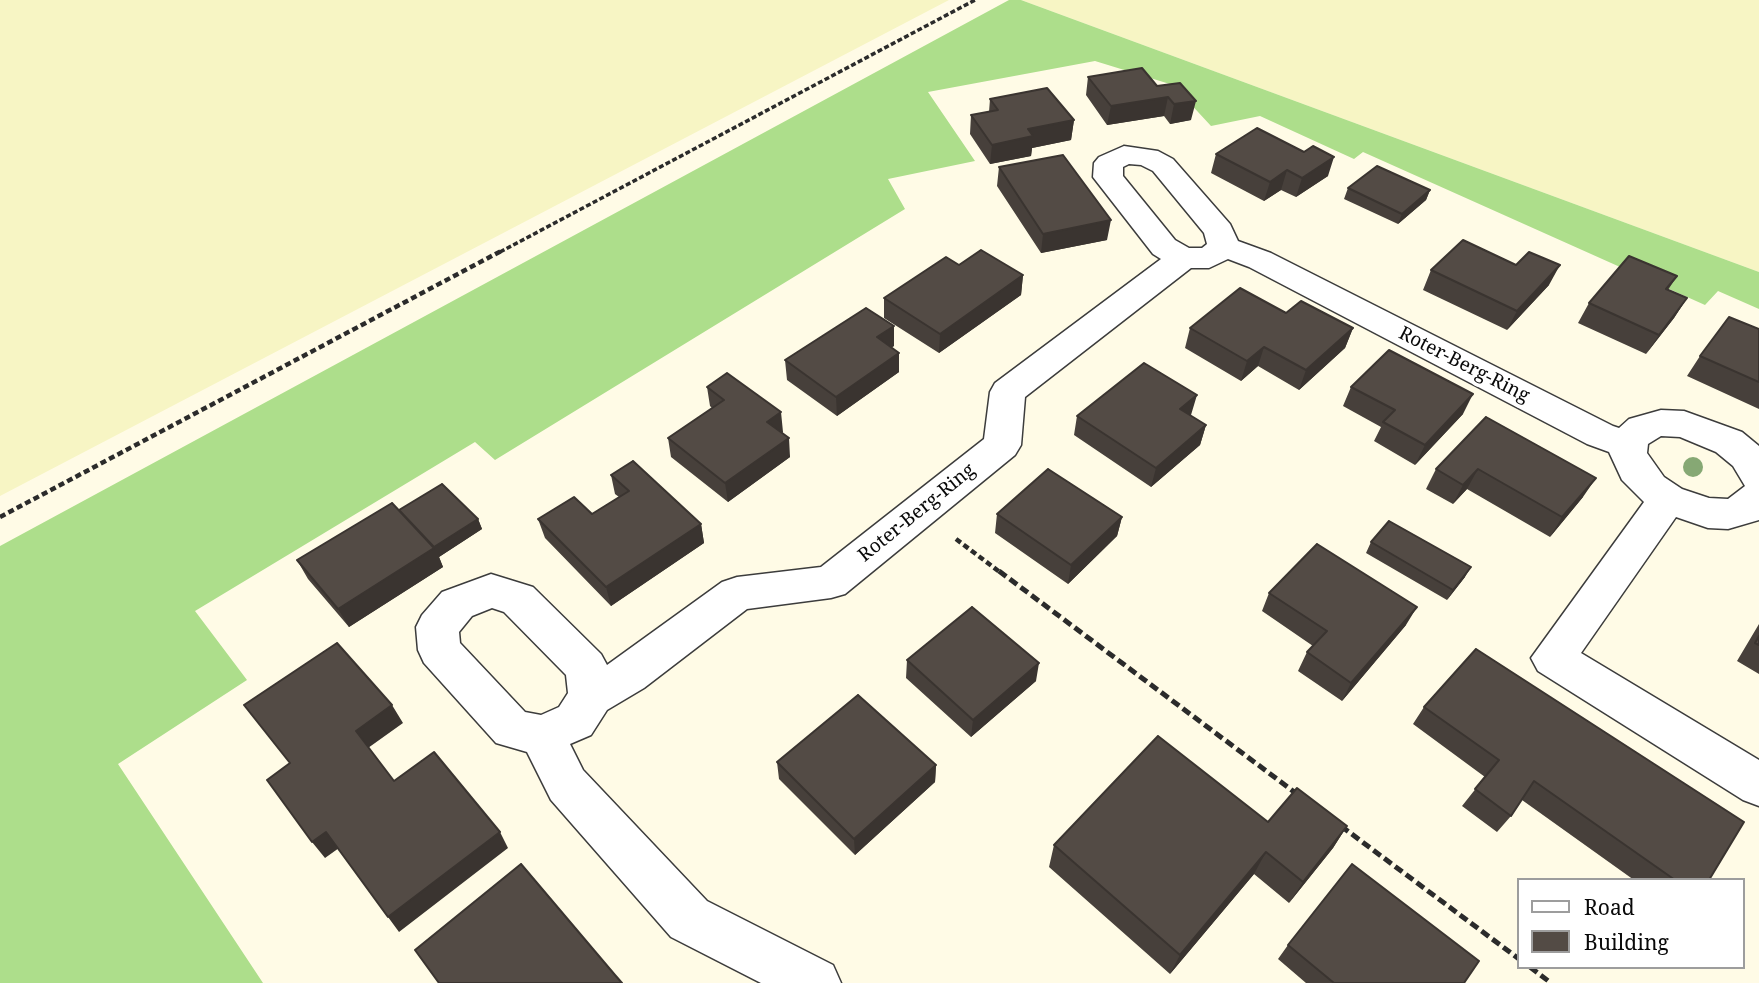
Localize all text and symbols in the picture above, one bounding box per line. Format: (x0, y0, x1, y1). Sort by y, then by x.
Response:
street label: Roter-Berg-Ring (1395, 322, 1533, 408)
street label: Roter-Berg-Ring (854, 459, 980, 567)
legend (1518, 878, 1745, 969)
text: Road (1584, 893, 1635, 921)
text: Building (1584, 928, 1669, 956)

